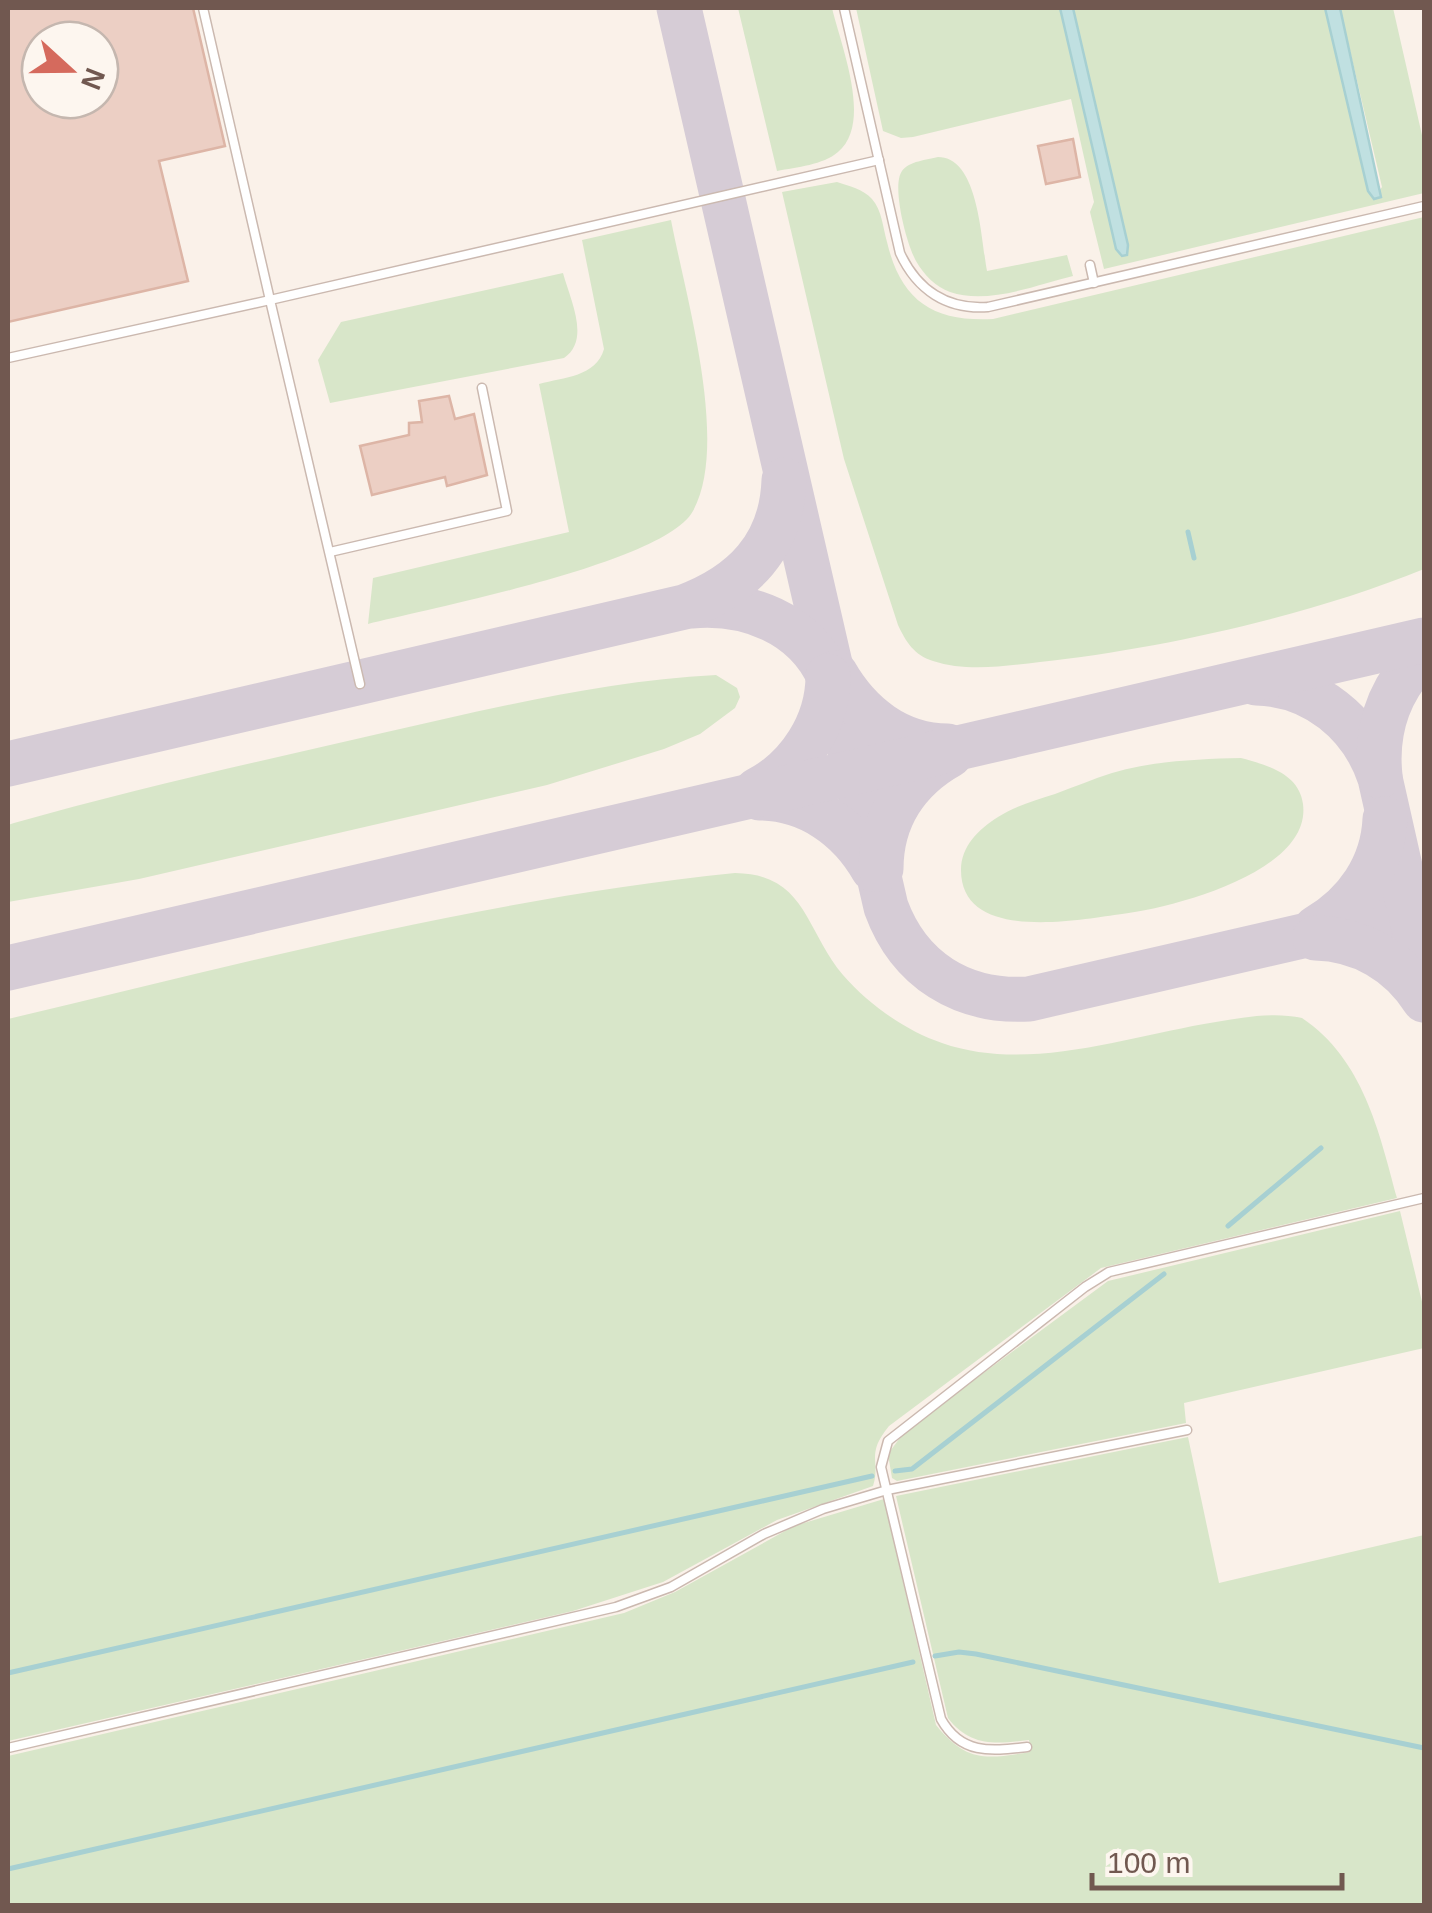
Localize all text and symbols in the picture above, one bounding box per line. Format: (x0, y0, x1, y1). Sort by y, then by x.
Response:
north arrow (20, 20, 120, 120)
text: N (75, 64, 111, 94)
scale bar (1092, 1828, 1342, 1890)
text: 100 m (1107, 1846, 1190, 1879)

